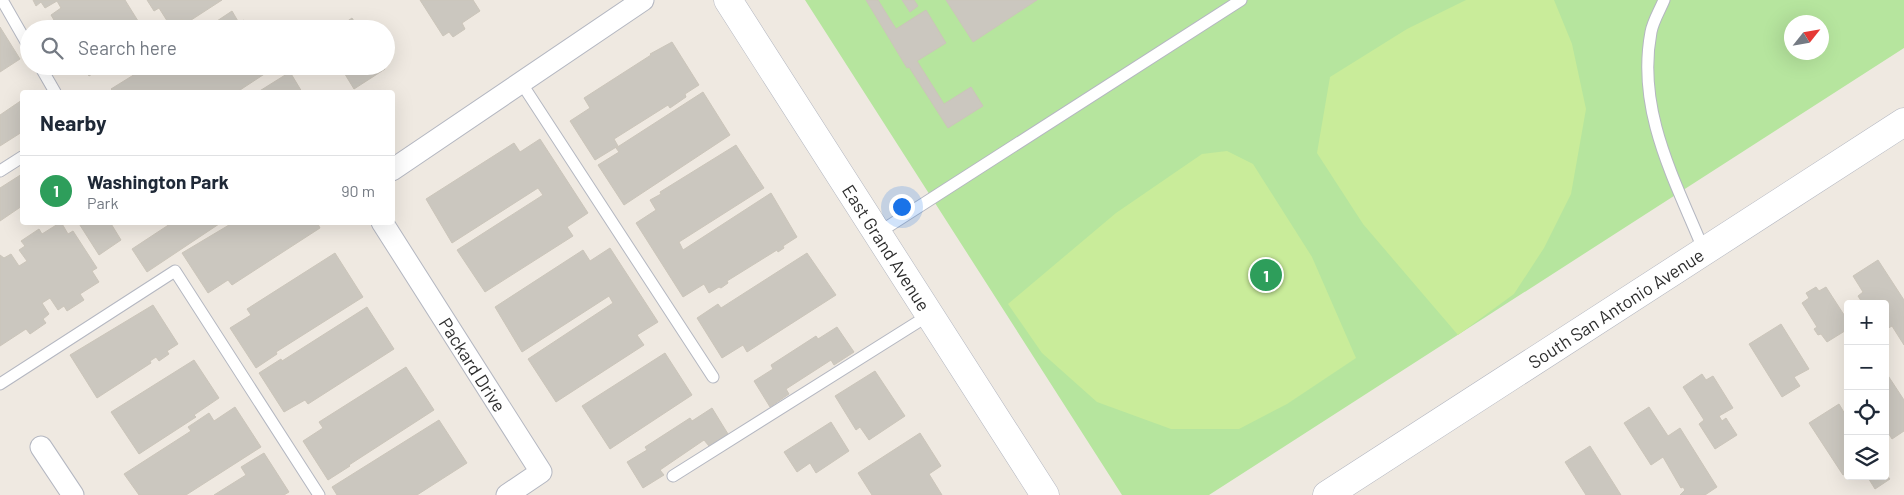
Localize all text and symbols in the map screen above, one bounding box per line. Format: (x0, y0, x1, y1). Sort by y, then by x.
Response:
north arrow (1784, 15, 1829, 60)
search box (20, 20, 395, 75)
icon: search (38, 34, 66, 62)
text: Search here (78, 36, 177, 59)
text: Nearby (40, 110, 106, 135)
text: Washington Park (87, 170, 229, 193)
street label: East Grand Avenue (838, 180, 935, 315)
text: 1 (53, 181, 59, 200)
text: 90 m (341, 181, 375, 200)
text: Park (87, 193, 118, 212)
your location (889, 194, 915, 220)
street label: South San Antonio Avenue (1524, 243, 1708, 373)
pin: 1 (1250, 256, 1282, 294)
map controls (1844, 300, 1889, 480)
button: + (1844, 300, 1889, 345)
street label: Packard Drive (435, 313, 511, 416)
button: − (1844, 345, 1889, 390)
button: locate (1844, 390, 1889, 435)
button: layers (1844, 435, 1889, 480)

